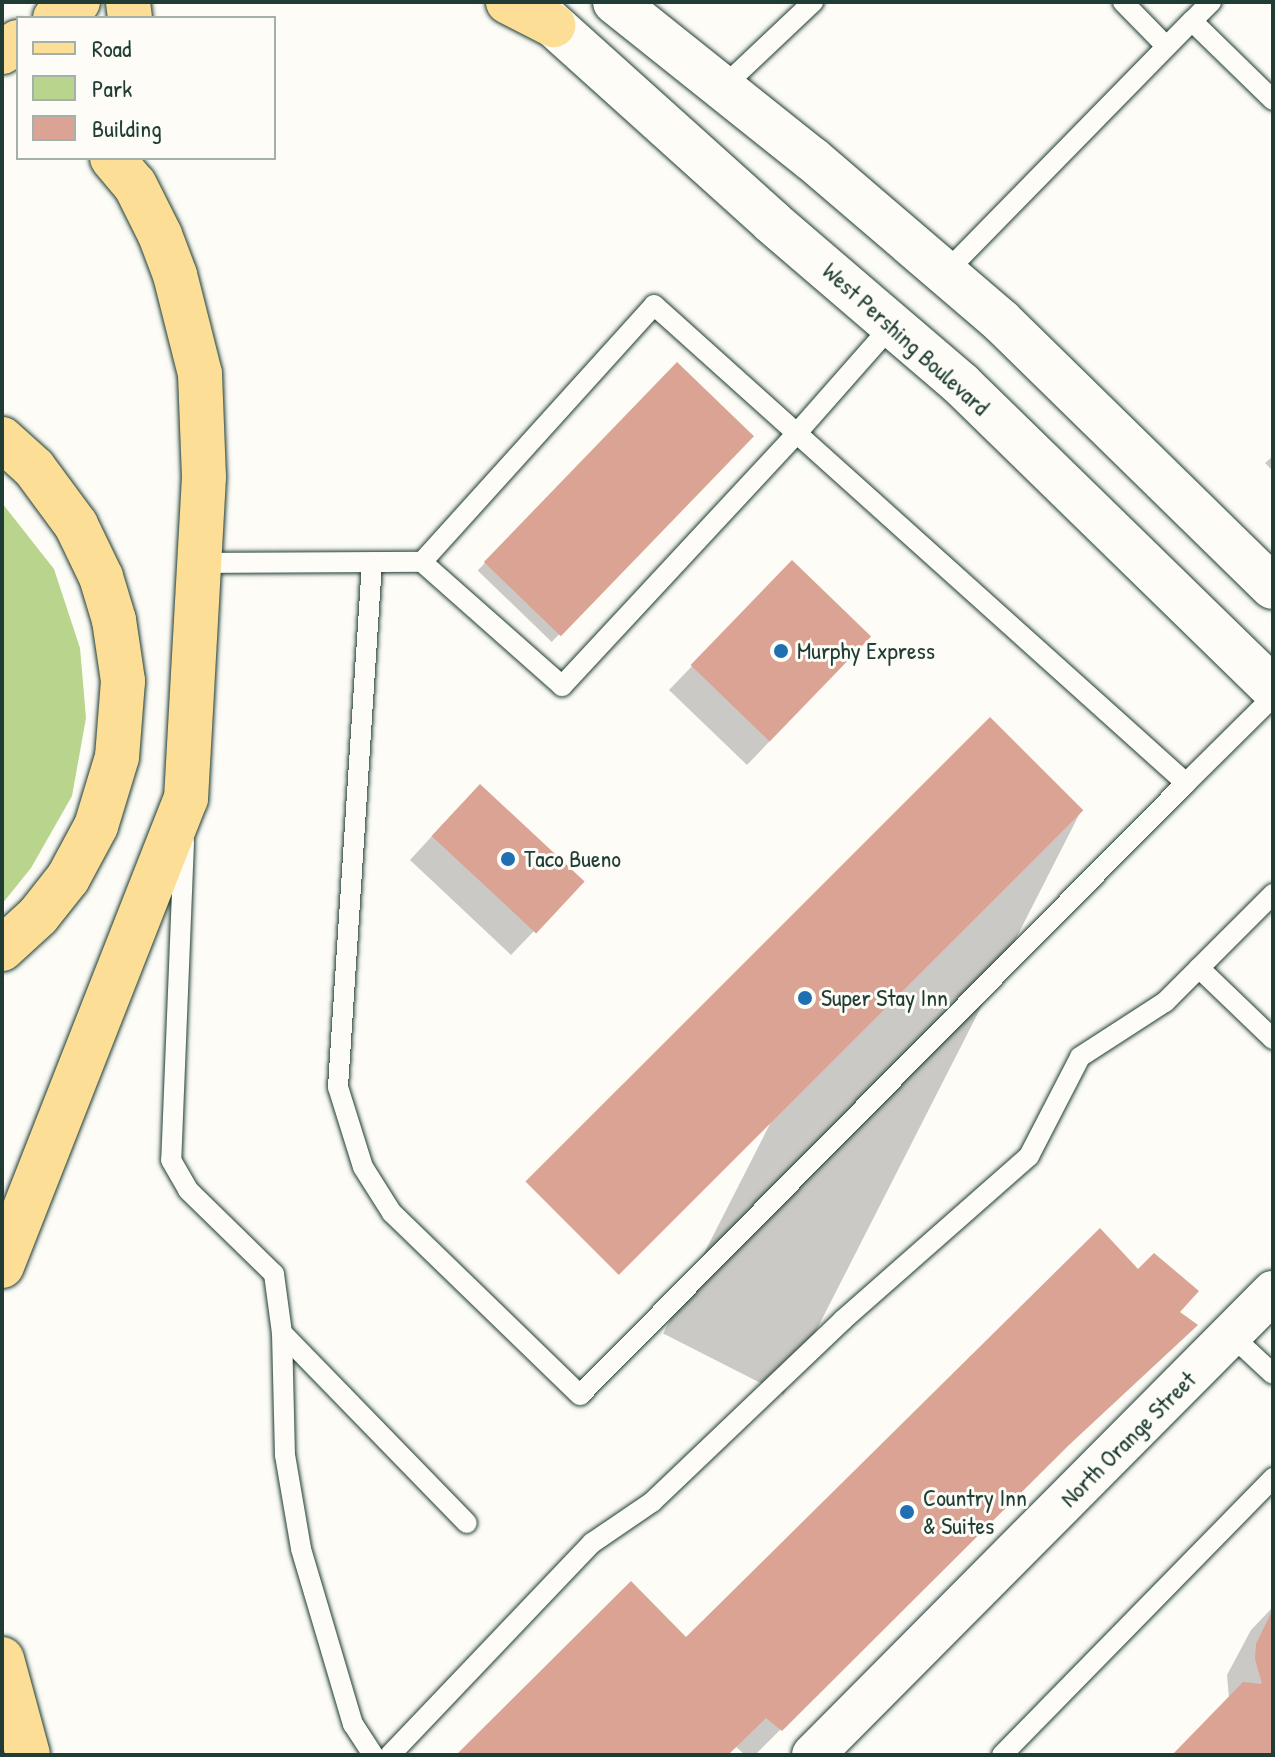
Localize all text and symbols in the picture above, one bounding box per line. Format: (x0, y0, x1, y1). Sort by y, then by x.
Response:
legend (16, 16, 276, 160)
text: Road (92, 32, 131, 64)
text: Park (92, 72, 132, 104)
text: Building (92, 112, 162, 144)
street label: West Pershing Boulevard (817, 257, 995, 421)
place label: Murphy Express (797, 637, 935, 665)
marker: Murphy Express (772, 642, 790, 660)
place label: Taco Bueno (524, 845, 621, 873)
marker: Taco Bueno (499, 850, 517, 868)
place label: Super Stay Inn (821, 984, 948, 1012)
marker: Super Stay Inn (796, 989, 814, 1007)
street label: North Orange Street (1054, 1365, 1202, 1513)
place label: Country Inn & Suites (923, 1484, 1027, 1540)
marker: Country Inn & Suites (898, 1503, 916, 1521)

